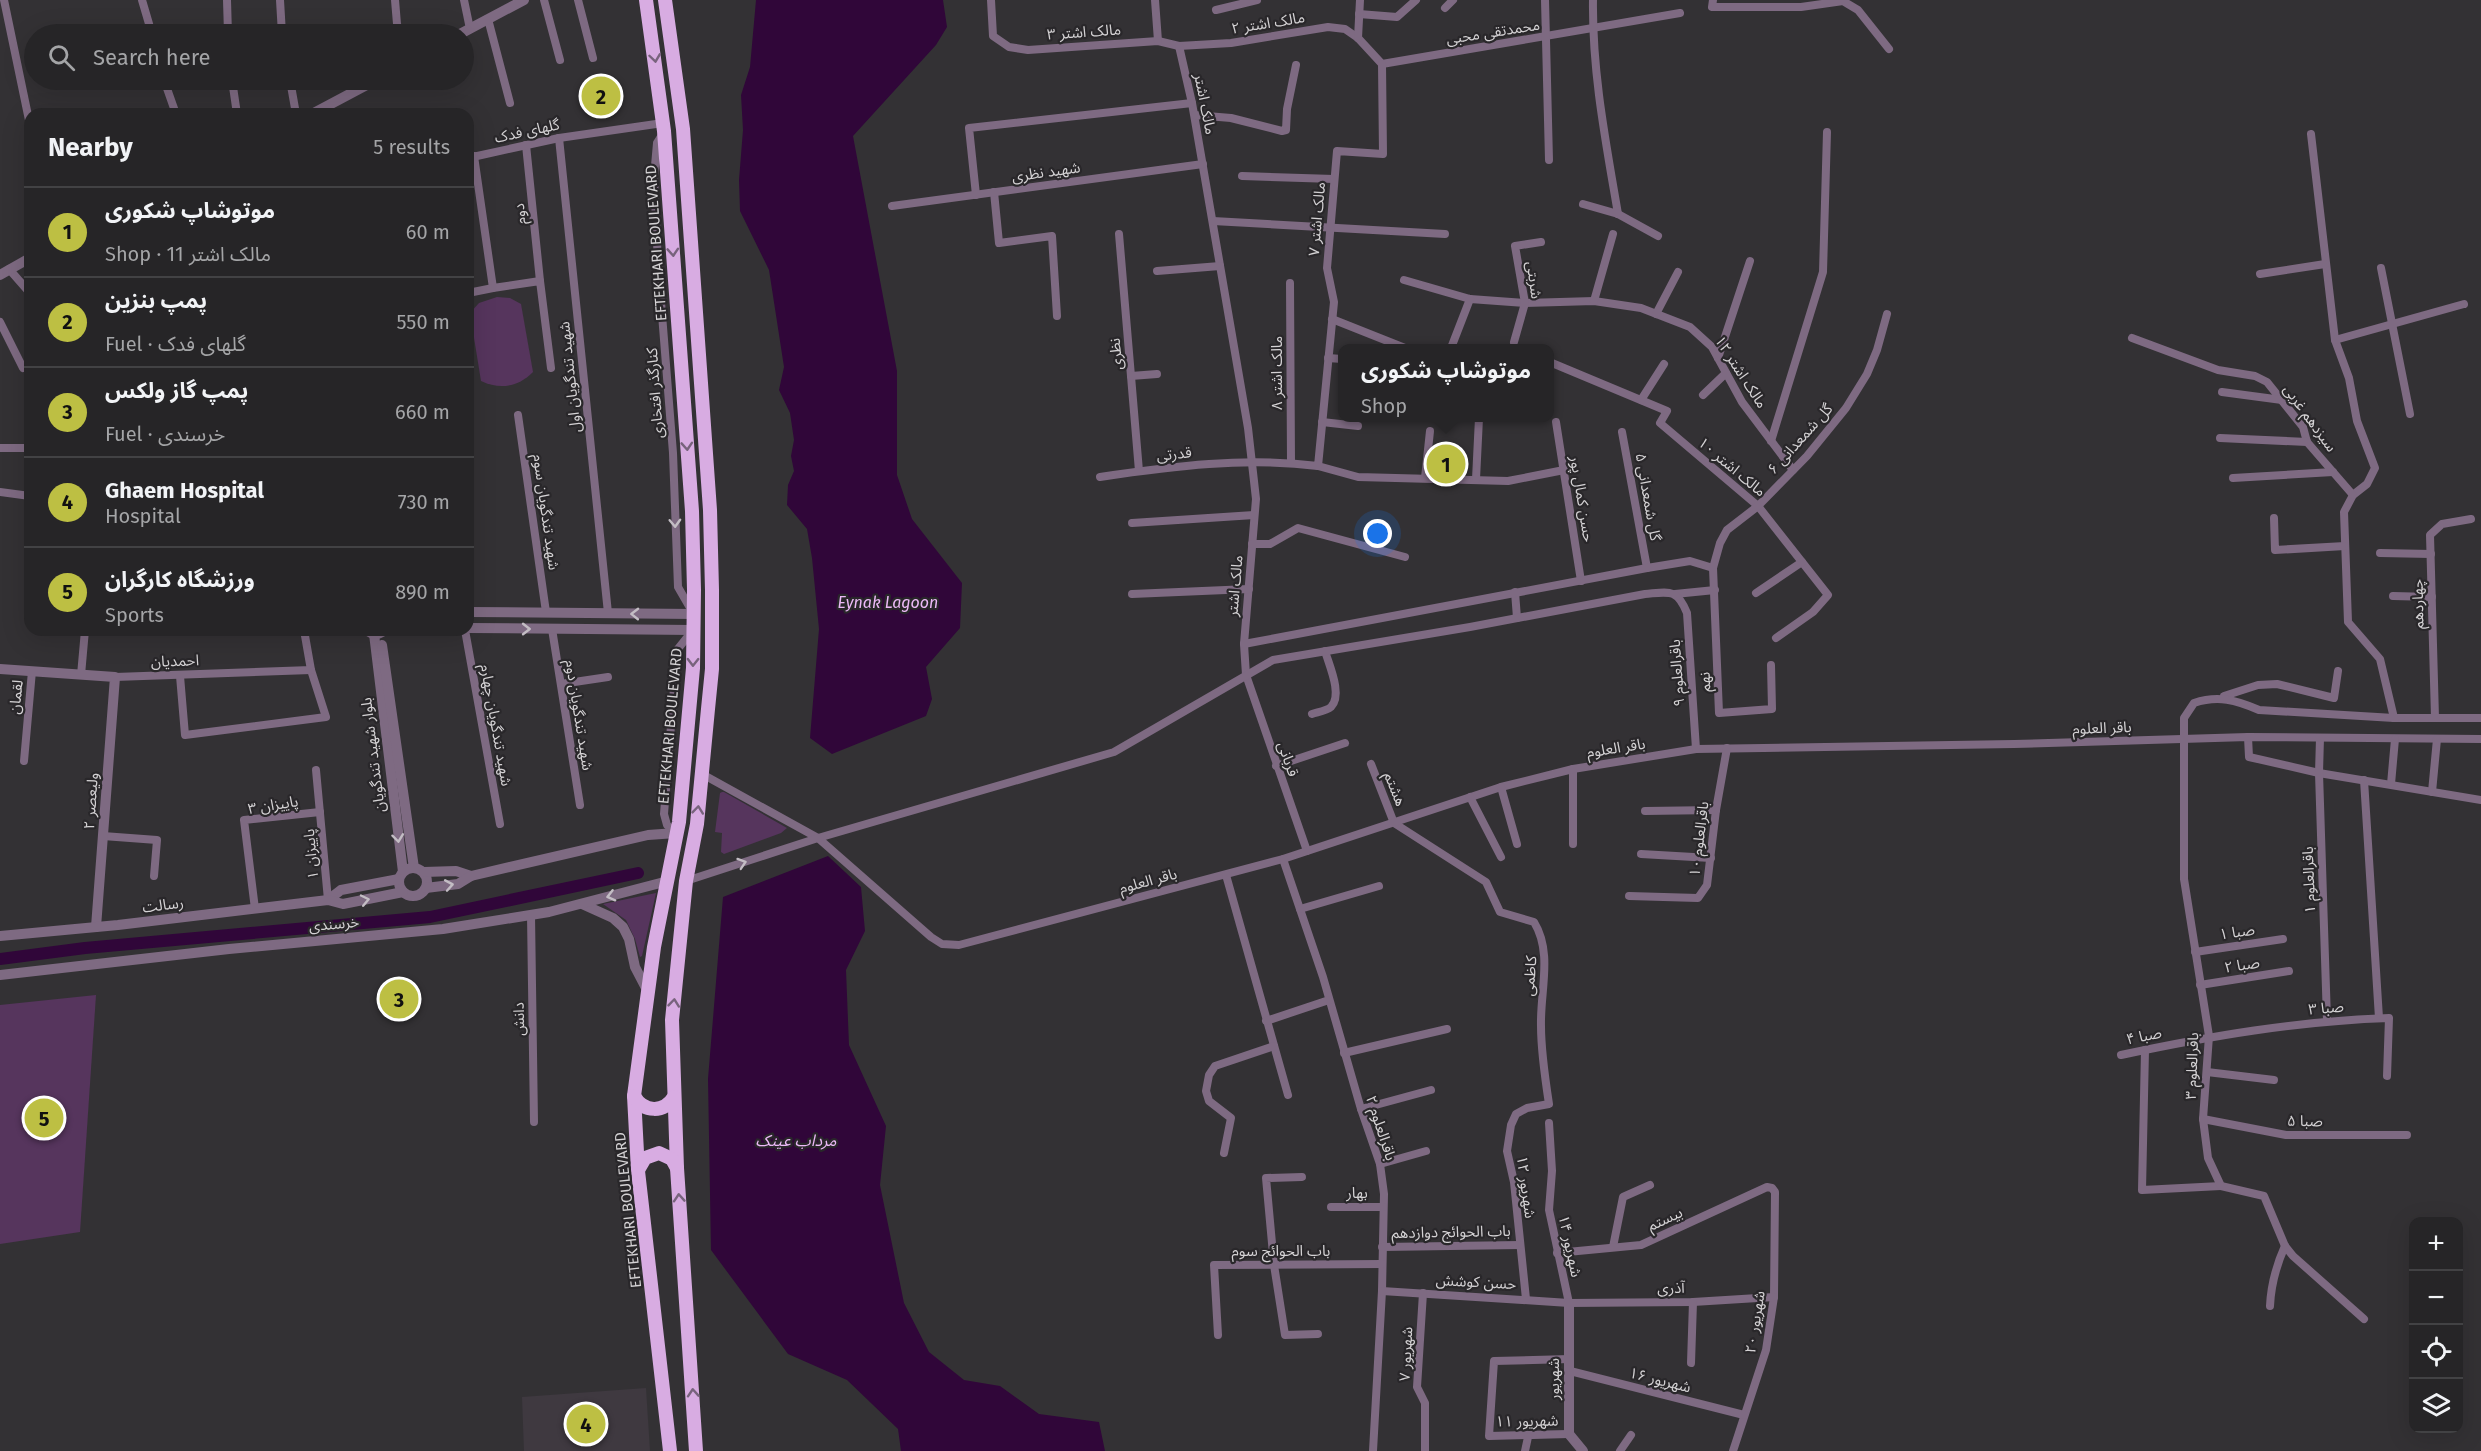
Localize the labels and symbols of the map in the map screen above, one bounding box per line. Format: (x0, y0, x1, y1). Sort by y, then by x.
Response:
street label: مالک اشتر ۲ (1230, 8, 1306, 38)
street label: محمدتقی محبی (1445, 16, 1541, 48)
street label: مالک اشتر ۳ (1046, 20, 1122, 44)
one-way arrow (648, 53, 660, 62)
street label: مالک اشتر (1190, 71, 1220, 136)
pin: 2 (582, 74, 620, 118)
street label: گلهای فدک (493, 115, 562, 147)
street label: شهید نظری (1011, 158, 1082, 186)
street label: EFTEKHARI BOULEVARD (642, 164, 670, 322)
street label: مالک اشتر ۷ (1305, 181, 1329, 257)
street label: دوم (510, 202, 532, 225)
one-way arrow (666, 247, 679, 256)
street label: شربتی (1522, 260, 1546, 300)
street label: شهید تندگویان اول (555, 320, 585, 433)
street label: مالک اشتر ۱۲ (1711, 332, 1771, 412)
street label: مالک اشتر ۸ (1268, 336, 1286, 410)
street label: نظری (1106, 337, 1126, 371)
street label: کنارگذر افتخاری (643, 346, 667, 439)
street label: سیزدهم غربی (2278, 381, 2341, 457)
street label: گل شمعدانی ۶ (1764, 399, 1837, 478)
street label: مالک اشتر ۱۰ (1695, 434, 1769, 500)
one-way arrow (680, 442, 693, 451)
pin: 1 (1426, 442, 1466, 486)
street label: قدرتی (1156, 443, 1193, 465)
street label: گل شمعدانی ۵ (1631, 452, 1665, 543)
street label: شهید تندگویان سوم (527, 453, 563, 572)
street label: حسن کمال پور (1565, 454, 1598, 544)
one-way arrow (669, 518, 682, 527)
your location (1363, 519, 1392, 548)
street label: مالک اشتر (1223, 555, 1247, 618)
street label: چهاردهم (2409, 579, 2429, 629)
water label: Eynak Lagoon (838, 593, 938, 612)
one-way arrow (631, 607, 640, 620)
one-way arrow (522, 623, 531, 635)
street label: باقرالعلوم ۹ (1666, 639, 1690, 707)
street label: EFTEKHARI BOULEVARD (654, 647, 686, 805)
street label: احمدیان (151, 651, 199, 671)
street label: شهید تندگویان دوم (559, 658, 597, 772)
one-way arrow (687, 658, 699, 667)
street label: شهید تندگویان چهارم (474, 662, 516, 788)
street label: نهم (1696, 672, 1716, 692)
street label: لقمان (5, 679, 27, 715)
street label: بلوار شهید تندگویان (357, 697, 389, 813)
street label: باقر العلوم (2072, 718, 2132, 740)
street label: باقر العلوم (1585, 734, 1647, 763)
street label: قربانی (1274, 739, 1302, 779)
street label: هشتم (1378, 769, 1410, 810)
street label: ولیعصر ۲ (80, 772, 102, 830)
street label: پاییزان ۳ (246, 792, 300, 819)
street label: باقرالعلوم ۱۰ (1685, 800, 1715, 878)
one-way arrow (691, 805, 704, 815)
street label: پاییزان ۱ (300, 828, 323, 880)
one-way arrow (392, 834, 404, 843)
street label: باقرالعلوم ۱ (2299, 846, 2321, 914)
one-way arrow (736, 858, 747, 870)
street label: باقر العلوم (1117, 865, 1179, 899)
one-way arrow (445, 879, 454, 891)
one-way arrow (607, 889, 617, 902)
street label: رسالت (141, 894, 185, 916)
one-way arrow (360, 894, 370, 907)
street label: خرسندی (308, 913, 360, 935)
street label: صبا ۱ (2218, 921, 2256, 943)
street label: صبا ۲ (2223, 953, 2261, 977)
street label: کاظمی (1520, 954, 1540, 997)
pin: 3 (380, 976, 418, 1022)
street label: صبا ۳ (2307, 997, 2345, 1019)
one-way arrow (667, 999, 680, 1008)
street label: دانش (510, 1002, 528, 1036)
street label: صبا ۴ (2125, 1023, 2163, 1049)
street label: باقرالعلوم ۳ (2182, 1032, 2204, 1100)
street label: باقرالعلوم ۲ (1360, 1093, 1400, 1163)
pin: 5 (24, 1096, 63, 1140)
street label: صبا ۵ (2287, 1112, 2323, 1130)
street label: EFTEKHARI BOULEVARD (611, 1131, 645, 1289)
water label: مرداب عینک (756, 1131, 837, 1150)
street label: شهریور ۱۲ (1513, 1155, 1539, 1220)
street label: بهار (1345, 1184, 1368, 1202)
one-way arrow (673, 1194, 686, 1203)
street label: بیستم (1645, 1203, 1686, 1237)
street label: شهریور ۱۴ (1555, 1213, 1585, 1279)
street label: باب الحوائج دوازدهم (1391, 1222, 1511, 1245)
street label: باب الحوائج سوم (1232, 1242, 1330, 1263)
street label: حسن کوشش (1435, 1271, 1517, 1293)
street label: آذری (1657, 1279, 1686, 1297)
street label: شهریور ۲۰ (1741, 1289, 1769, 1355)
street label: شهریور ۷ (1396, 1326, 1416, 1382)
street label: شهریور (1545, 1358, 1563, 1401)
street label: شهریور ۱۶ (1627, 1364, 1693, 1396)
one-way arrow (686, 1388, 699, 1397)
pin: 4 (566, 1402, 606, 1446)
street label: شهریور ۱۱ (1495, 1411, 1559, 1431)

